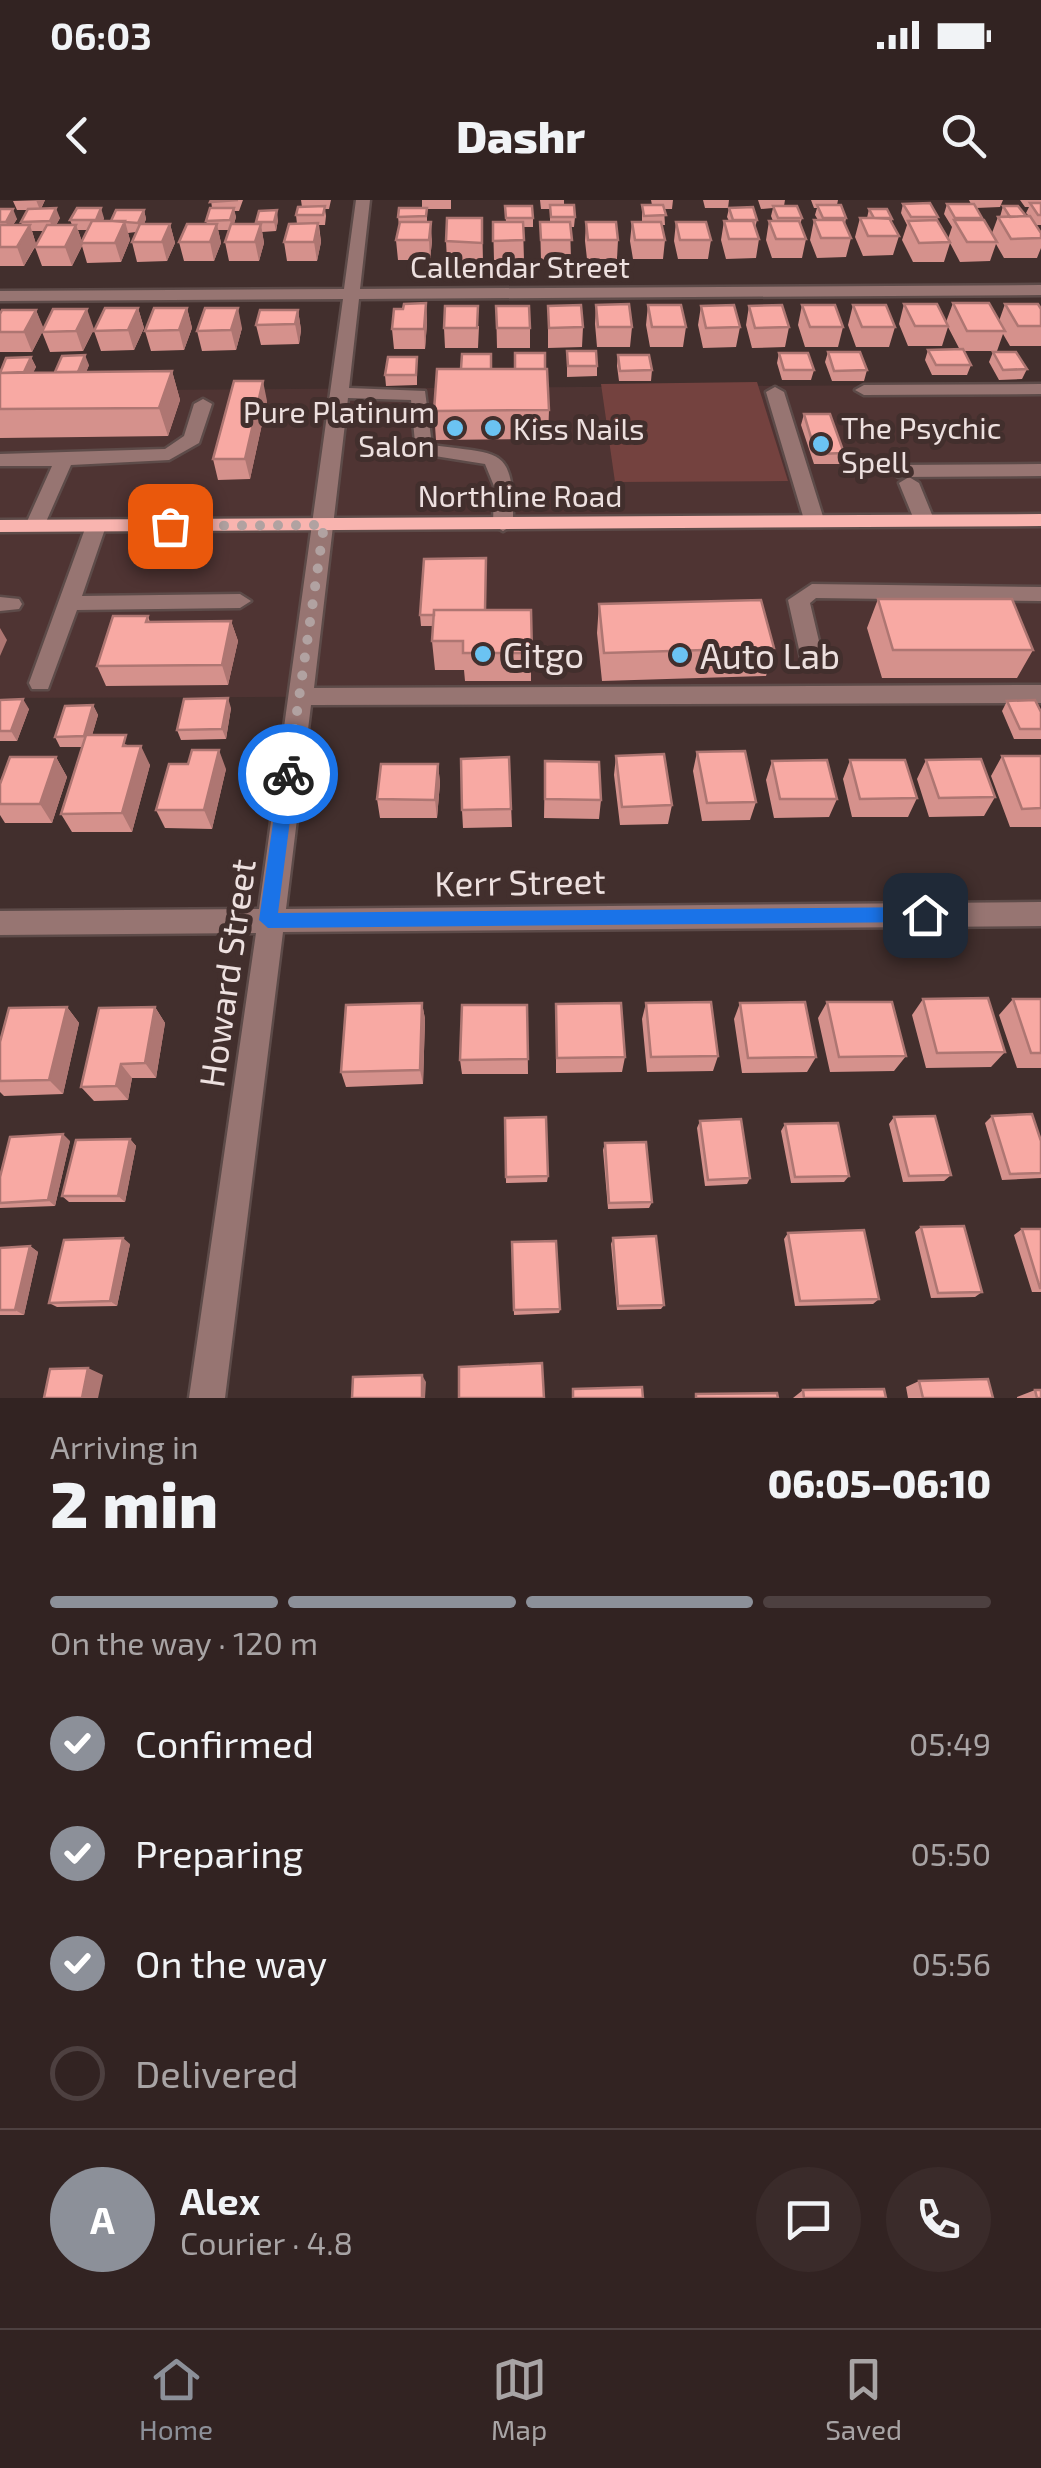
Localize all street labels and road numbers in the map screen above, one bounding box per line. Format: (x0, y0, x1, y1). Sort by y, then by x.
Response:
street label: Callendar Street (410, 248, 630, 284)
street label: Northline Road (418, 477, 622, 513)
street label: Howard Street (189, 856, 263, 1090)
street label: Kerr Street (434, 859, 606, 903)

